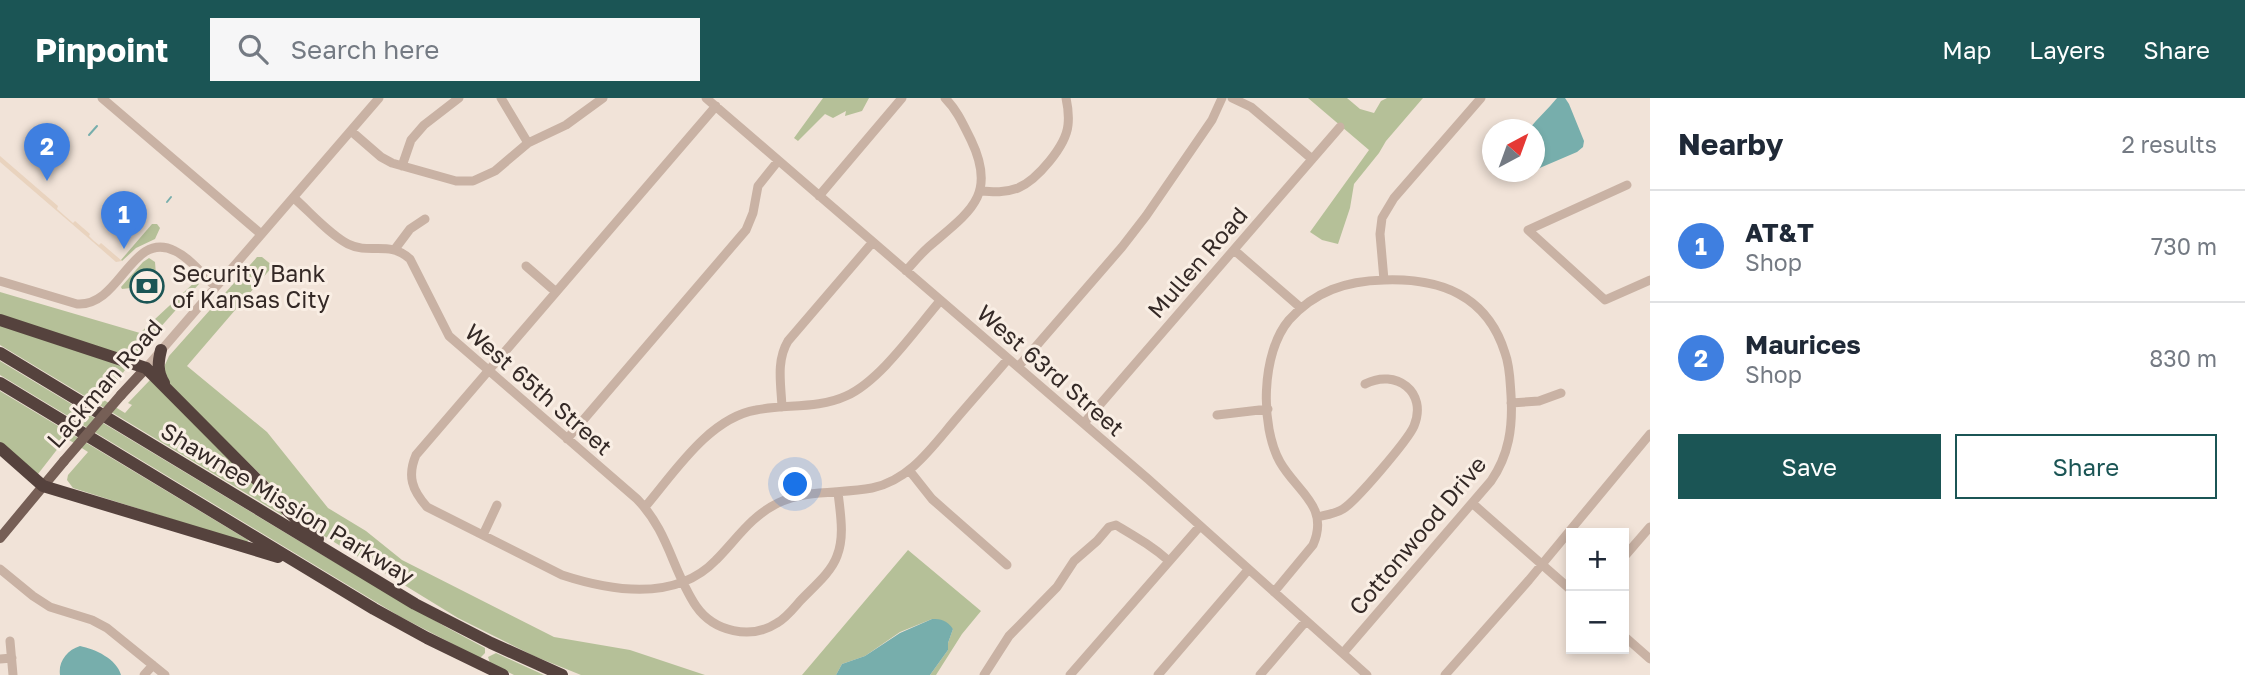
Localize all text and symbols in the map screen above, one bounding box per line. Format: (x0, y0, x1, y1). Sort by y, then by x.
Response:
search box (210, 18, 700, 81)
text: Pinpoint (35, 30, 168, 69)
icon: search (234, 30, 272, 68)
text: Search here (290, 34, 439, 65)
text: Map (1942, 35, 1991, 64)
text: Layers (2029, 35, 2105, 64)
text: Share (2143, 35, 2210, 64)
north arrow (1482, 119, 1545, 182)
pin: 2 (24, 123, 70, 181)
text: Nearby (1678, 126, 1783, 162)
text: 2 results (2121, 130, 2217, 158)
pin: 1 (101, 191, 147, 249)
street label: Mullen Road (1141, 201, 1253, 323)
text: AT&T (1745, 217, 1814, 248)
text: 1 (1695, 232, 1707, 260)
text: 730 m (2151, 232, 2217, 260)
text: Shop (1745, 248, 1802, 276)
place label: Security Bank of Kansas City (172, 259, 330, 313)
bank icon: Security Bank of Kansas City (128, 267, 166, 305)
street label: West 63rd Street (972, 299, 1130, 441)
street label: Lackman Road (40, 313, 168, 453)
street label: West 65th Street (460, 317, 618, 461)
text: Maurices (1745, 329, 1861, 360)
text: 2 (1694, 344, 1708, 372)
text: 830 m (2149, 344, 2217, 372)
text: Shop (1745, 360, 1802, 388)
street label: Shawnee Mission Parkway (156, 416, 420, 590)
button: Save (1678, 434, 1941, 499)
button: Share (1955, 434, 2217, 499)
street label: Cottonwood Drive (1343, 450, 1491, 620)
your location (778, 467, 812, 501)
map controls (1566, 528, 1629, 654)
button: + (1566, 528, 1629, 591)
button: − (1566, 591, 1629, 654)

